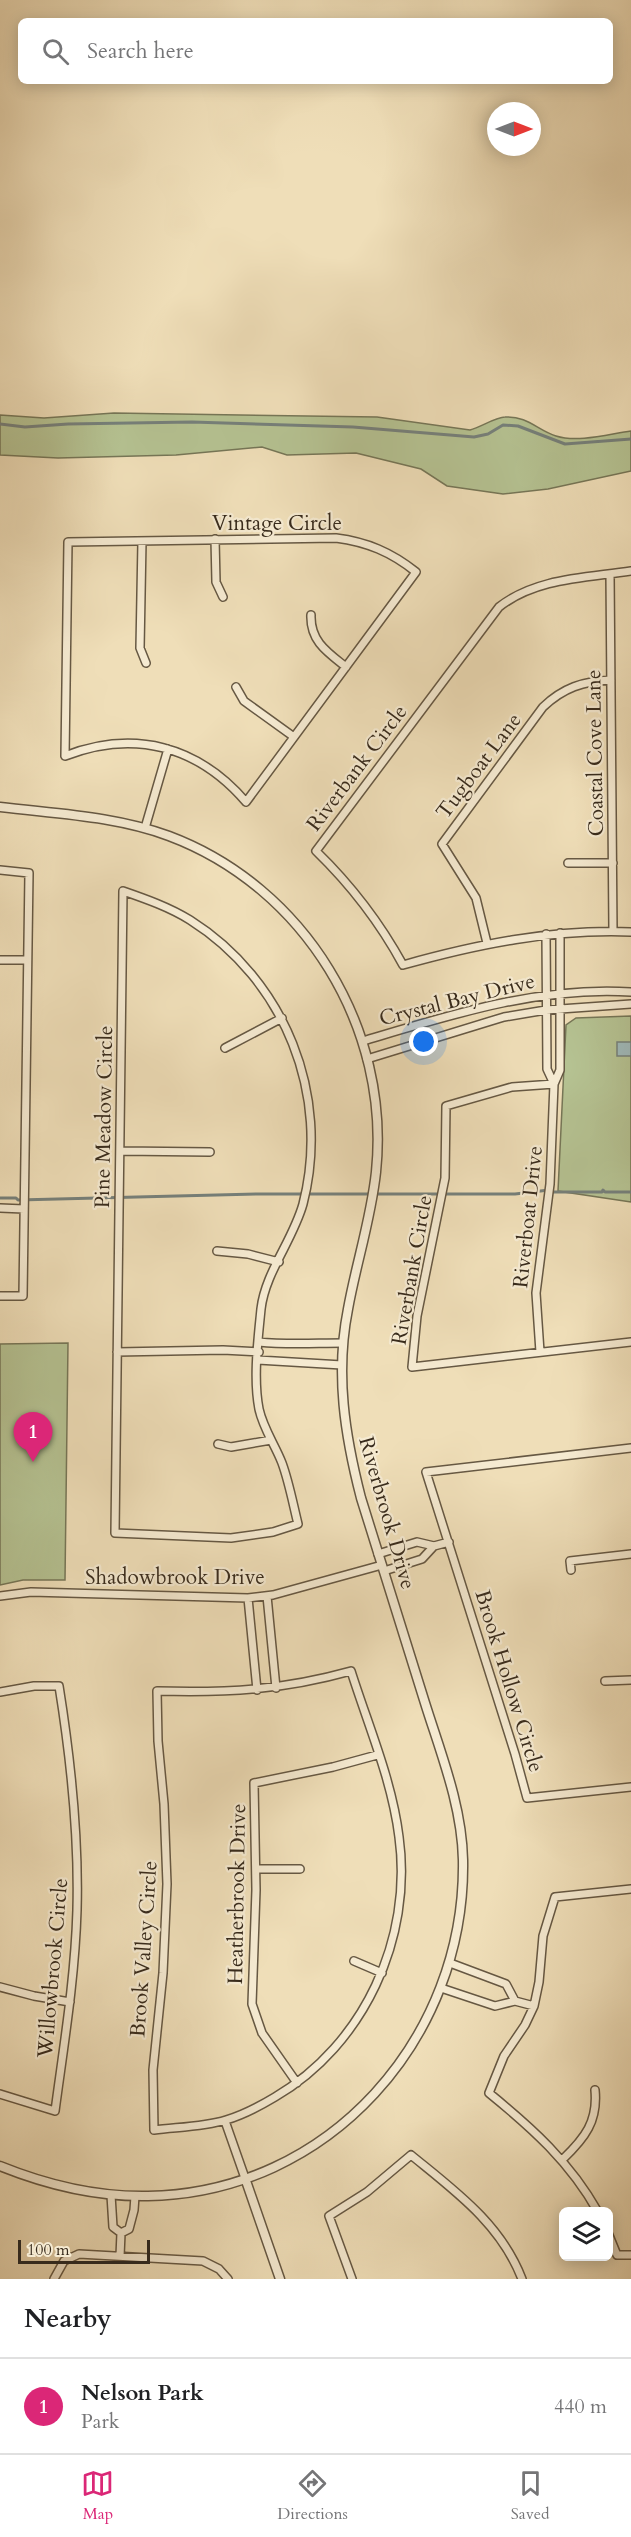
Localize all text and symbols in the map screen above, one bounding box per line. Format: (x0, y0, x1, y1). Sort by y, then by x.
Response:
search box (18, 18, 613, 84)
icon: search (39, 35, 72, 68)
text: Search here (87, 36, 194, 66)
north arrow (487, 102, 541, 156)
street label: Vintage Circle (212, 509, 342, 538)
street label: Coastal Cove Lane (579, 669, 611, 837)
street label: Riverbank Circle (300, 699, 414, 837)
street label: Tugboat Lane (430, 707, 528, 825)
street label: Crystal Bay Drive (376, 967, 538, 1033)
street label: Pine Meadow Circle (88, 1025, 120, 1209)
your location (409, 1027, 438, 1056)
street label: Riverboat Drive (506, 1144, 550, 1290)
street label: Riverbank Circle (385, 1193, 439, 1347)
pin: 1 (14, 1412, 52, 1462)
street label: Riverbrook Drive (351, 1433, 423, 1593)
street label: Shadowbrook Drive (85, 1563, 265, 1592)
street label: Brook Hollow Circle (468, 1586, 550, 1776)
street label: Heatherbrook Drive (221, 1803, 253, 1985)
street label: Brook Valley Circle (123, 1860, 165, 2038)
street label: Willowbrook Circle (31, 1877, 75, 2060)
map controls (559, 2207, 613, 2261)
button: layers (559, 2207, 613, 2261)
scale bar (18, 2237, 150, 2264)
text: 100 m (27, 2239, 69, 2261)
text: Nearby (24, 2301, 112, 2336)
text: Nelson Park (81, 2378, 204, 2408)
text: 1 (38, 2393, 49, 2420)
text: 440 m (554, 2393, 607, 2420)
text: Park (81, 2408, 119, 2435)
tab: Map (81, 2467, 114, 2525)
tab: Directions (277, 2467, 348, 2525)
tab: Saved (511, 2467, 550, 2525)

